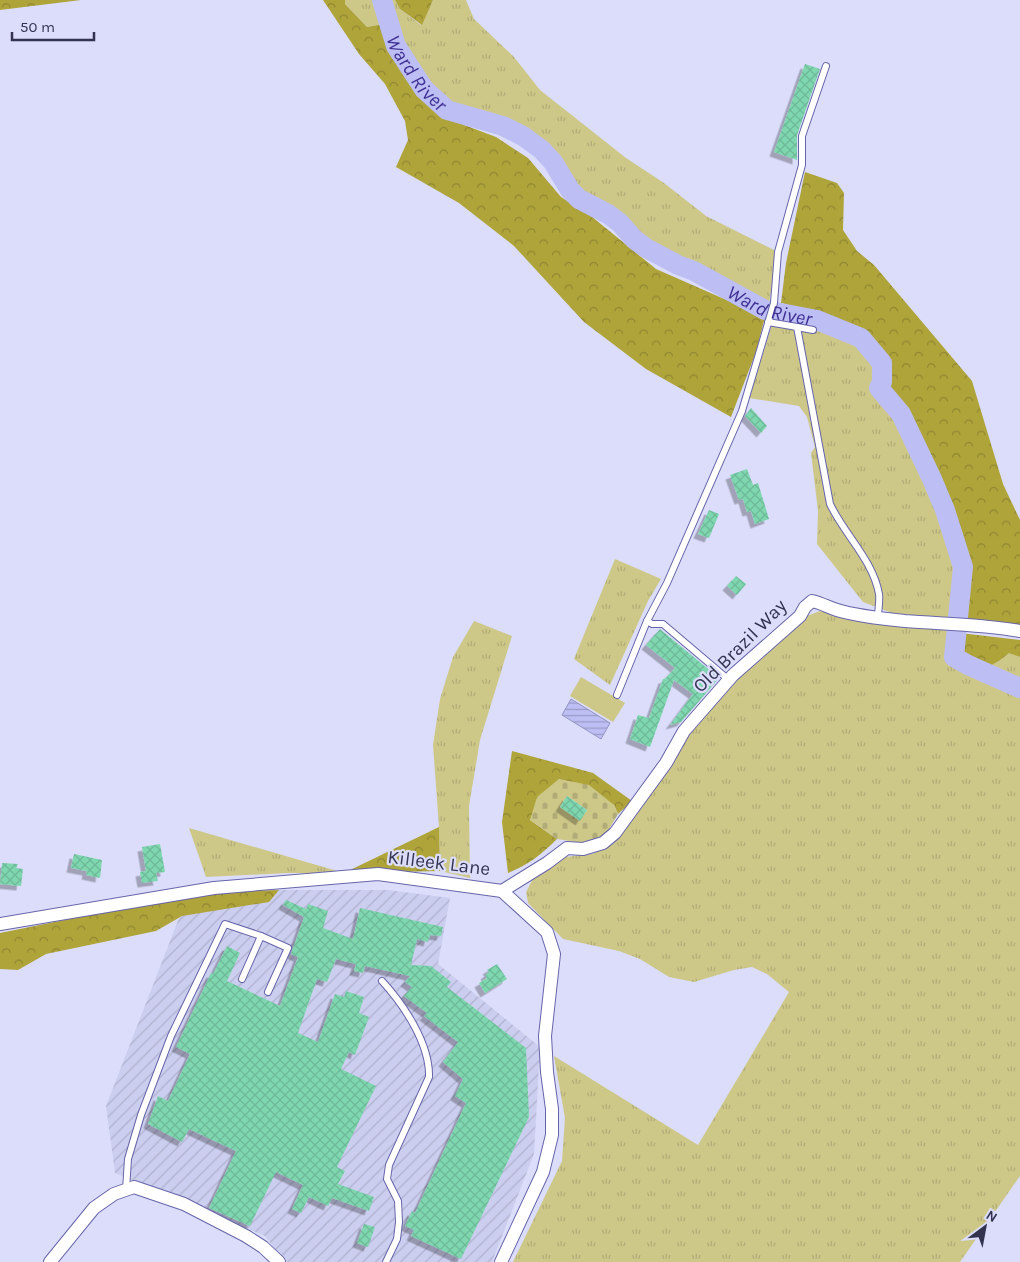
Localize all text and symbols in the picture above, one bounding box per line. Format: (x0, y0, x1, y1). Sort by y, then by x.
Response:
scale bar (12, 10, 95, 42)
text: 50 m (20, 18, 55, 36)
water label: Ward River (382, 32, 453, 117)
water label: Ward River (723, 280, 815, 331)
street label: Old Brazil Way (689, 595, 791, 697)
street label: Killeek Lane (386, 846, 492, 880)
north arrow (960, 1202, 1010, 1252)
text: N (983, 1207, 1000, 1226)

